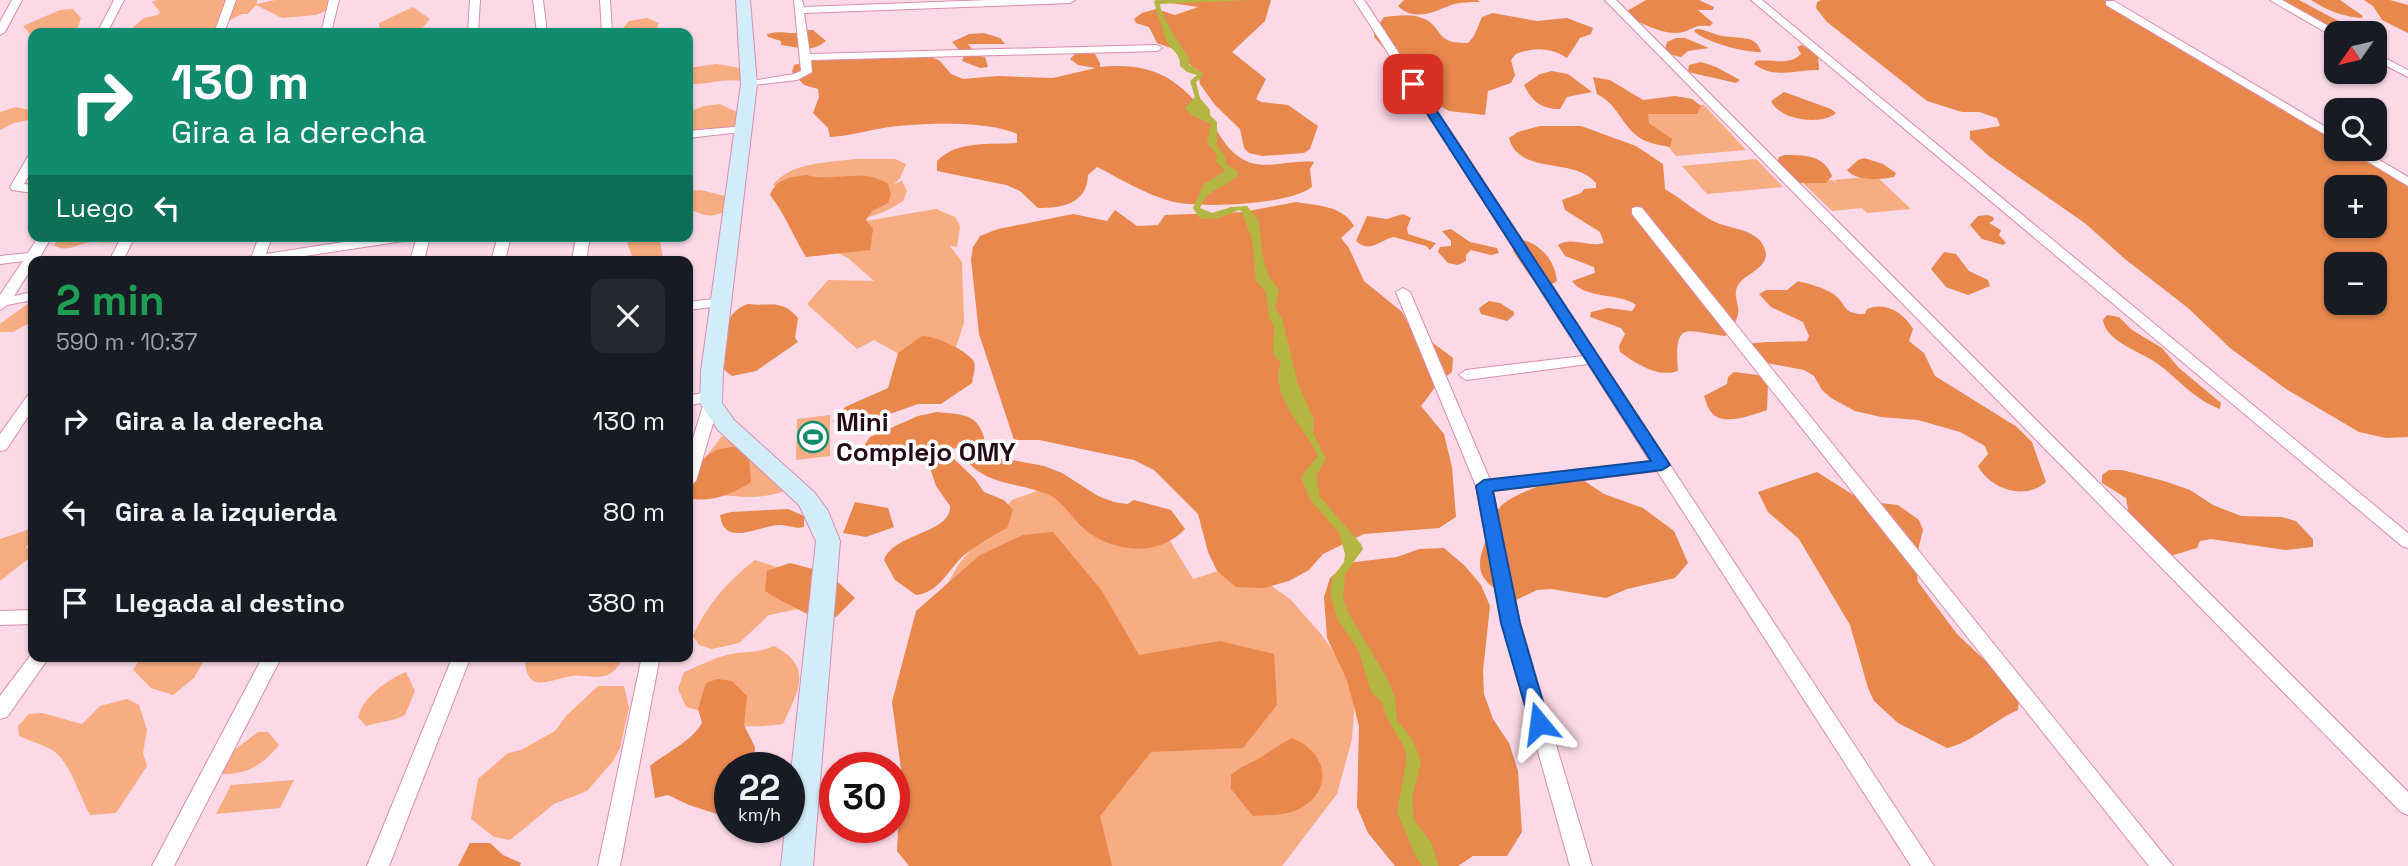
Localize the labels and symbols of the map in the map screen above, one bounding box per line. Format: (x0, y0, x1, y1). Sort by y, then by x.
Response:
north arrow (2324, 21, 2387, 84)
pin (1383, 54, 1443, 114)
place label: Mini Complejo OMY (836, 405, 1016, 469)
sports icon: Mini Complejo OMY (796, 420, 830, 454)
position arrow (1502, 686, 1576, 760)
speed limit sign: 30 (819, 752, 910, 843)

